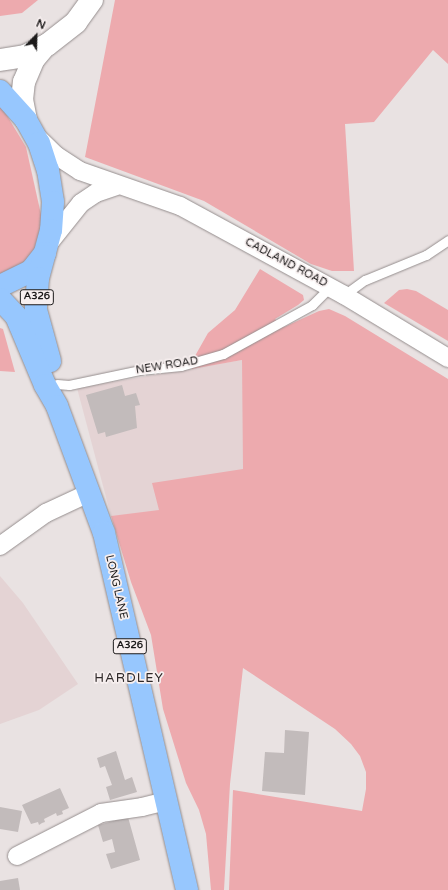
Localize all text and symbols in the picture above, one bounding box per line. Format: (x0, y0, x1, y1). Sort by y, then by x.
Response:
north arrow (16, 16, 56, 56)
text: N (34, 17, 47, 32)
street label: CADLAND ROAD (243, 236, 329, 290)
road number: A326 (19, 289, 55, 305)
street label: NEW ROAD (135, 355, 199, 377)
street label: LONG LANE (102, 554, 130, 620)
road number: A326 (112, 638, 148, 654)
district label: HARDLEY (94, 670, 164, 686)

